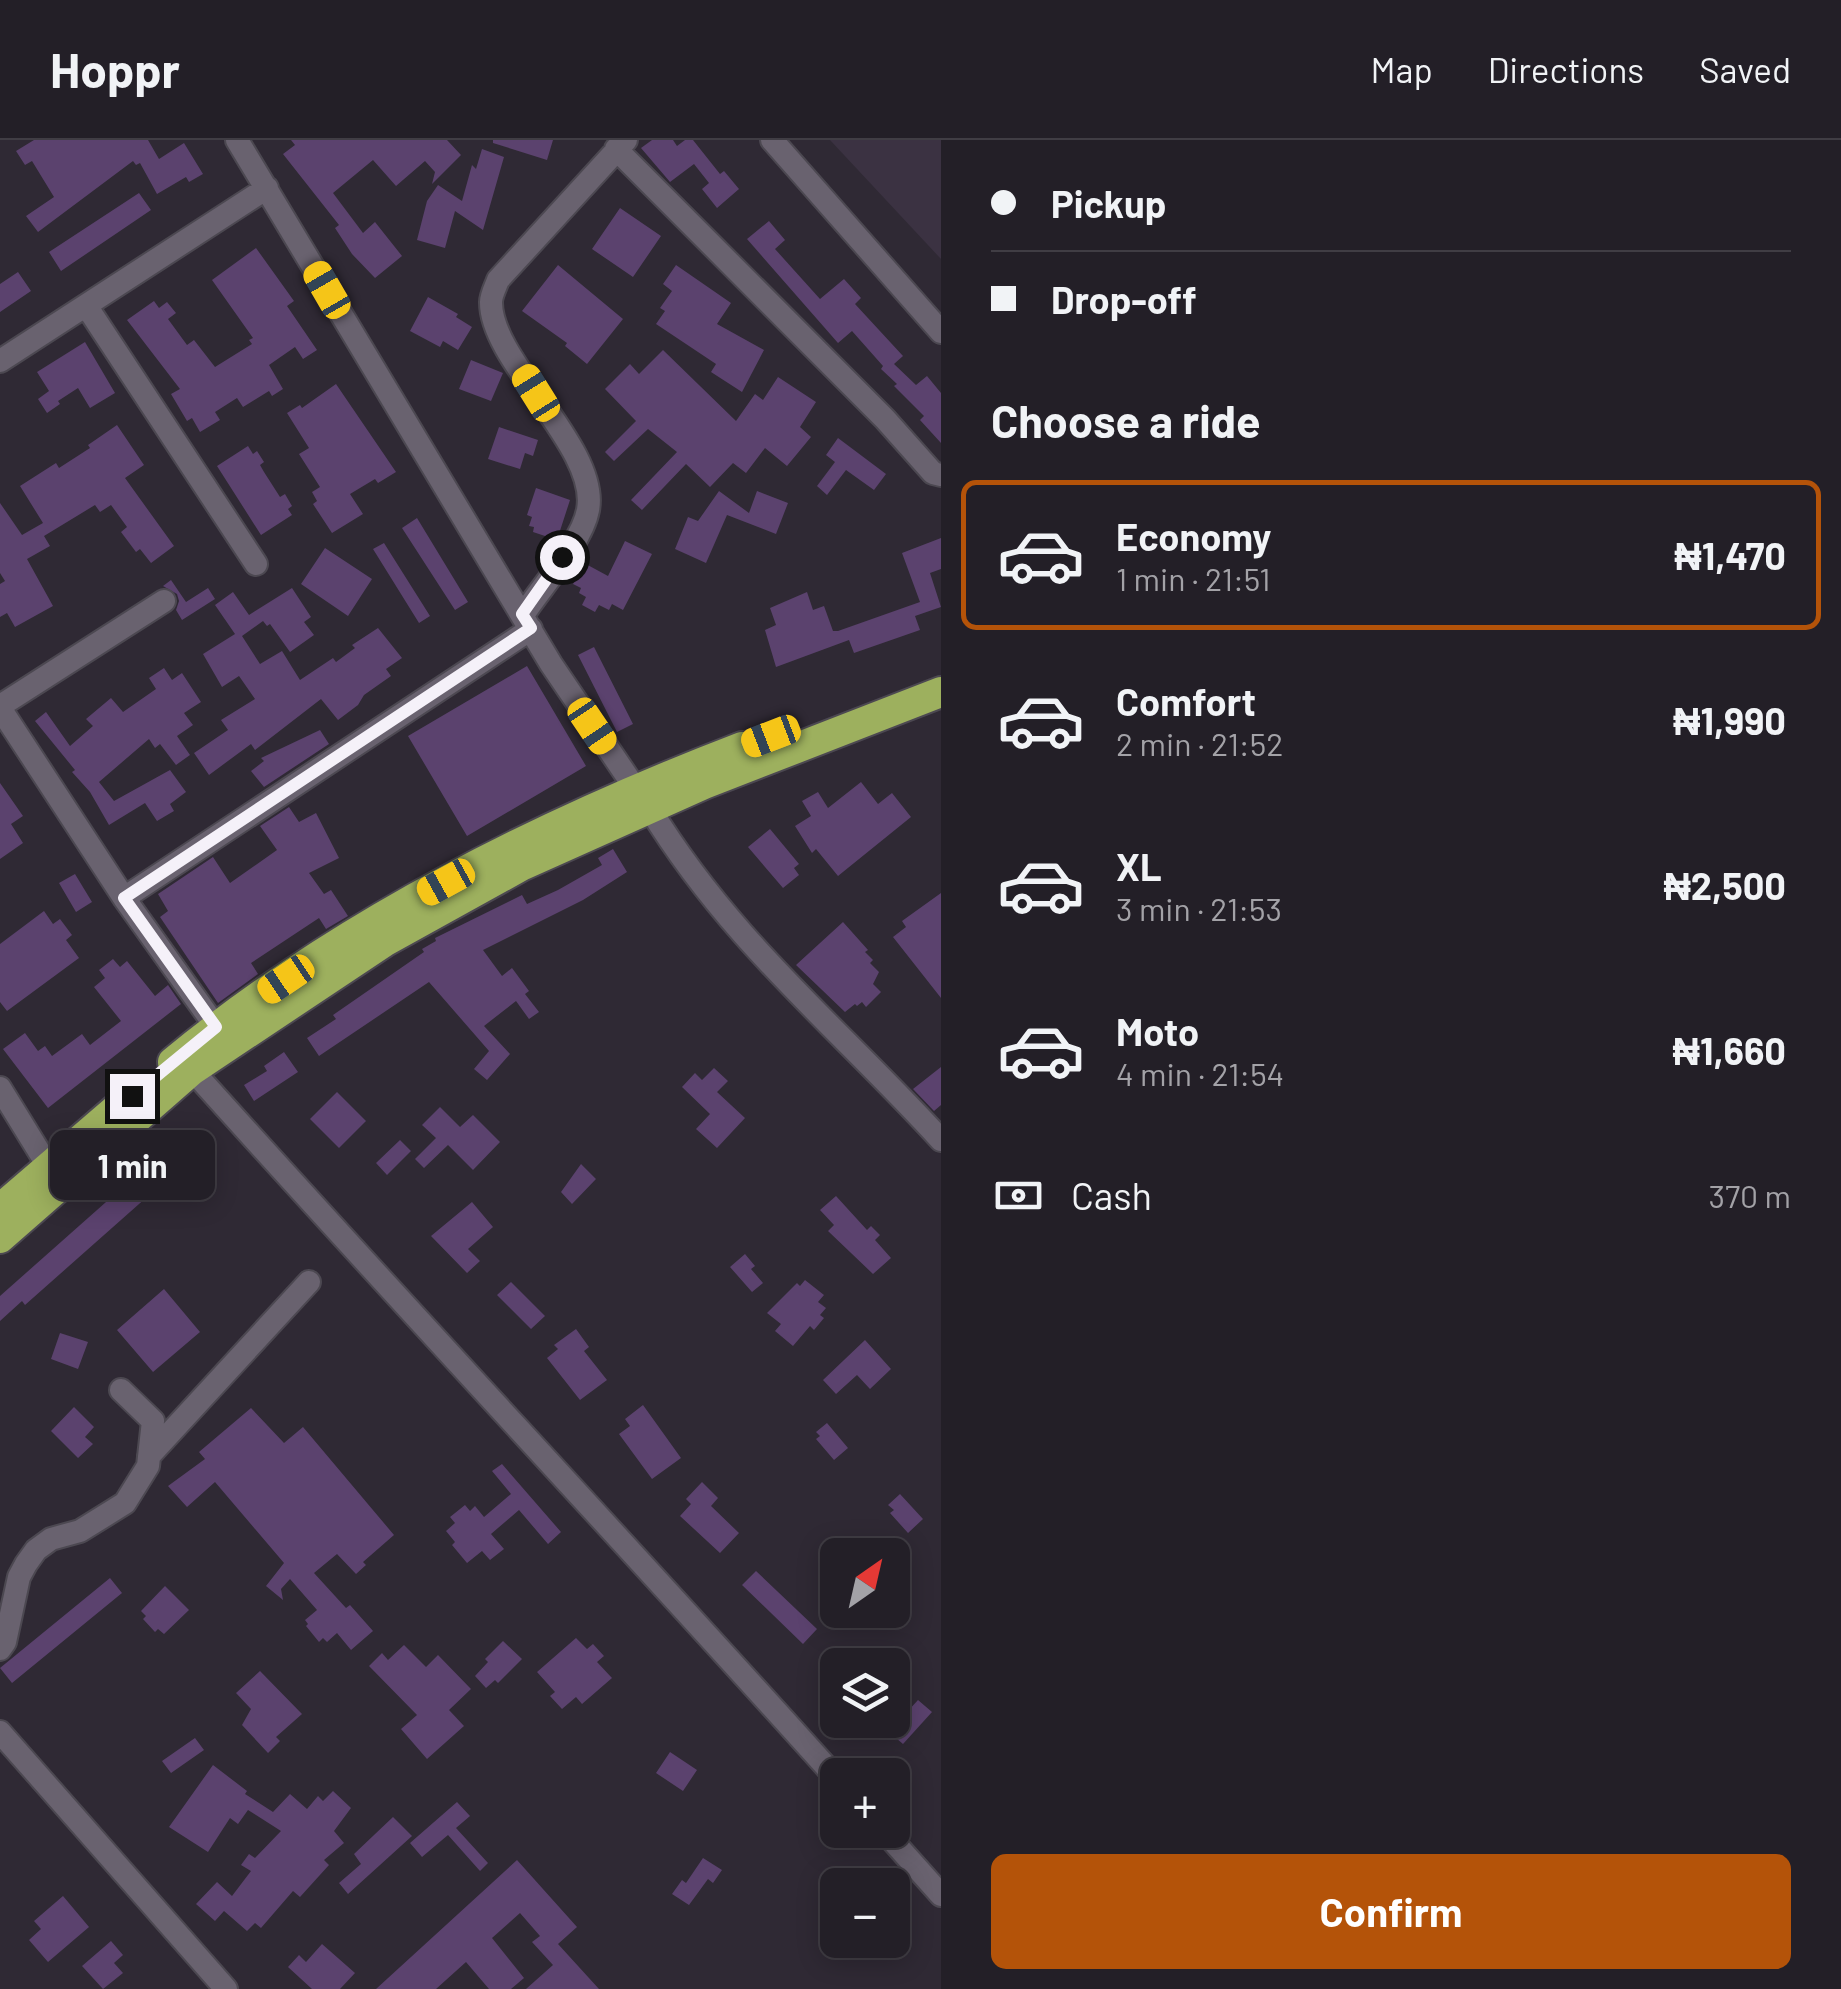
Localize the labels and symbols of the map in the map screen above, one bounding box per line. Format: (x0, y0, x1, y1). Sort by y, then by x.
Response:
car (299, 257, 355, 323)
car (507, 360, 565, 426)
route start (540, 535, 585, 580)
car (563, 693, 621, 759)
car (738, 711, 804, 761)
car (412, 854, 480, 910)
car (253, 950, 319, 1008)
route end (110, 1074, 155, 1119)
callout: 1 min (49, 1131, 214, 1201)
north arrow (820, 1538, 910, 1628)

